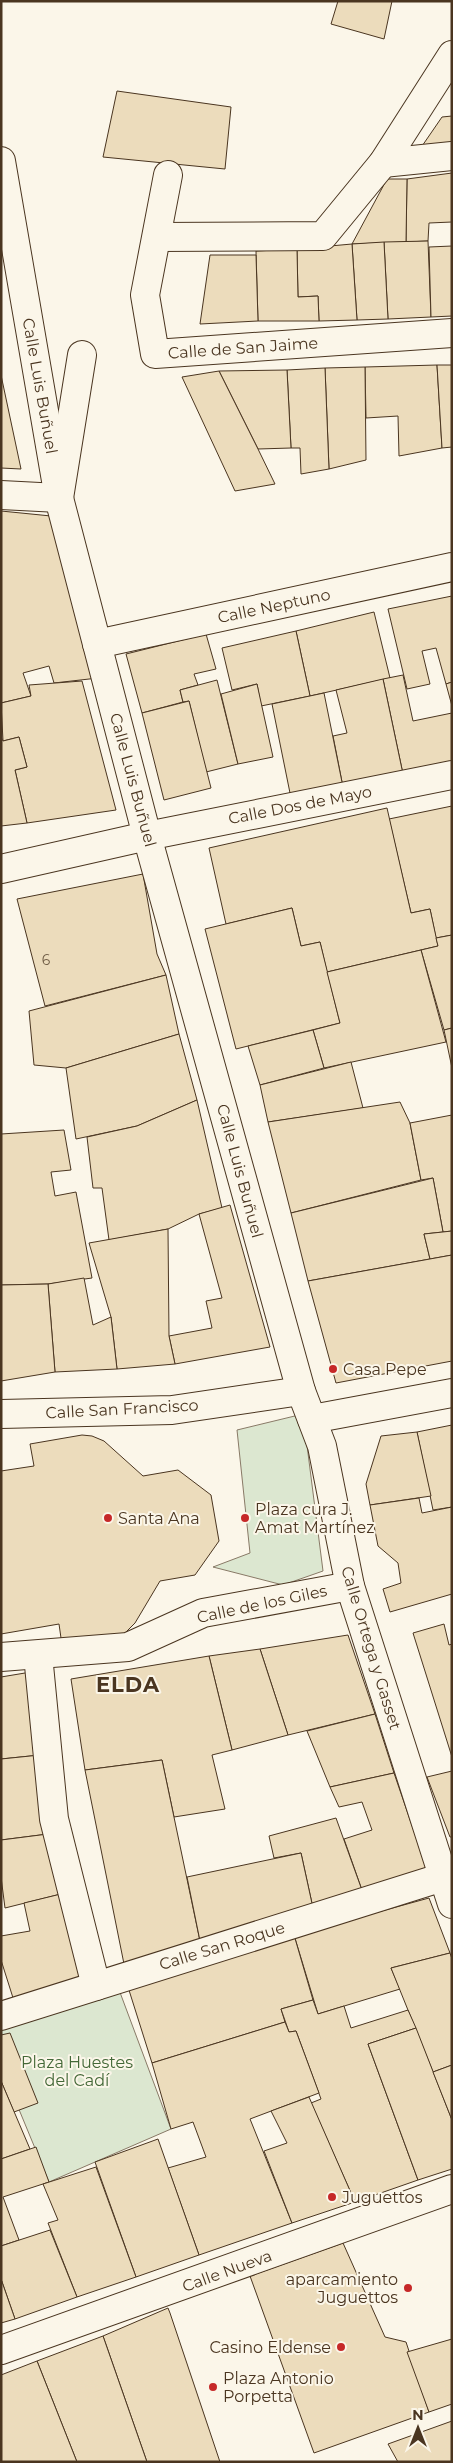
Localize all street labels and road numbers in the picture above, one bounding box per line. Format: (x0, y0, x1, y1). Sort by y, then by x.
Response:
street label: Calle Luis Buñuel (19, 316, 61, 456)
street label: Calle de San Jaime (167, 333, 319, 363)
street label: Calle Neptuno (216, 585, 332, 627)
street label: Calle Luis Buñuel (106, 711, 160, 849)
street label: Calle Dos de Mayo (227, 782, 373, 828)
street label: Calle Luis Buñuel (213, 1102, 267, 1240)
street label: Calle San Francisco (45, 1396, 199, 1422)
street label: Calle Ortega y Gasset (337, 1564, 405, 1733)
street label: Calle de los Giles (195, 1581, 329, 1627)
street label: Calle San Roque (157, 1918, 287, 1974)
street label: Calle Nueva (179, 2246, 275, 2296)

